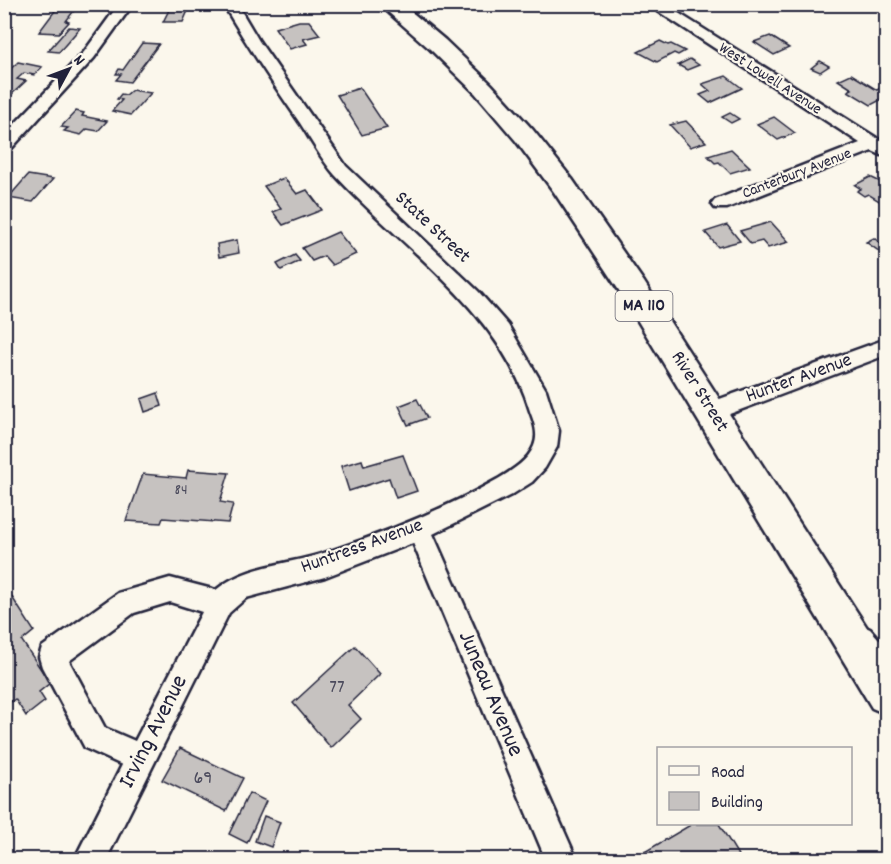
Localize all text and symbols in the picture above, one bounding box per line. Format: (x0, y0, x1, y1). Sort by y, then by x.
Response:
street label: West Lowell Avenue (714, 37, 826, 121)
north arrow (39, 39, 99, 99)
text: N (67, 50, 90, 71)
street label: Canterbury Avenue (739, 143, 855, 205)
street label: State Street (388, 185, 476, 271)
road number: MA 110 (616, 291, 672, 321)
street label: River Street (663, 346, 735, 438)
street label: Hunter Avenue (742, 347, 856, 411)
house number: 84 (174, 479, 188, 502)
street label: Huntress Avenue (297, 512, 427, 582)
street label: Juneau Avenue (448, 626, 532, 762)
street label: Irving Avenue (111, 669, 197, 795)
house number: 77 (329, 674, 345, 702)
legend (657, 747, 852, 825)
text: Road (711, 761, 745, 786)
house number: 69 (194, 765, 212, 793)
text: Building (711, 791, 763, 816)

